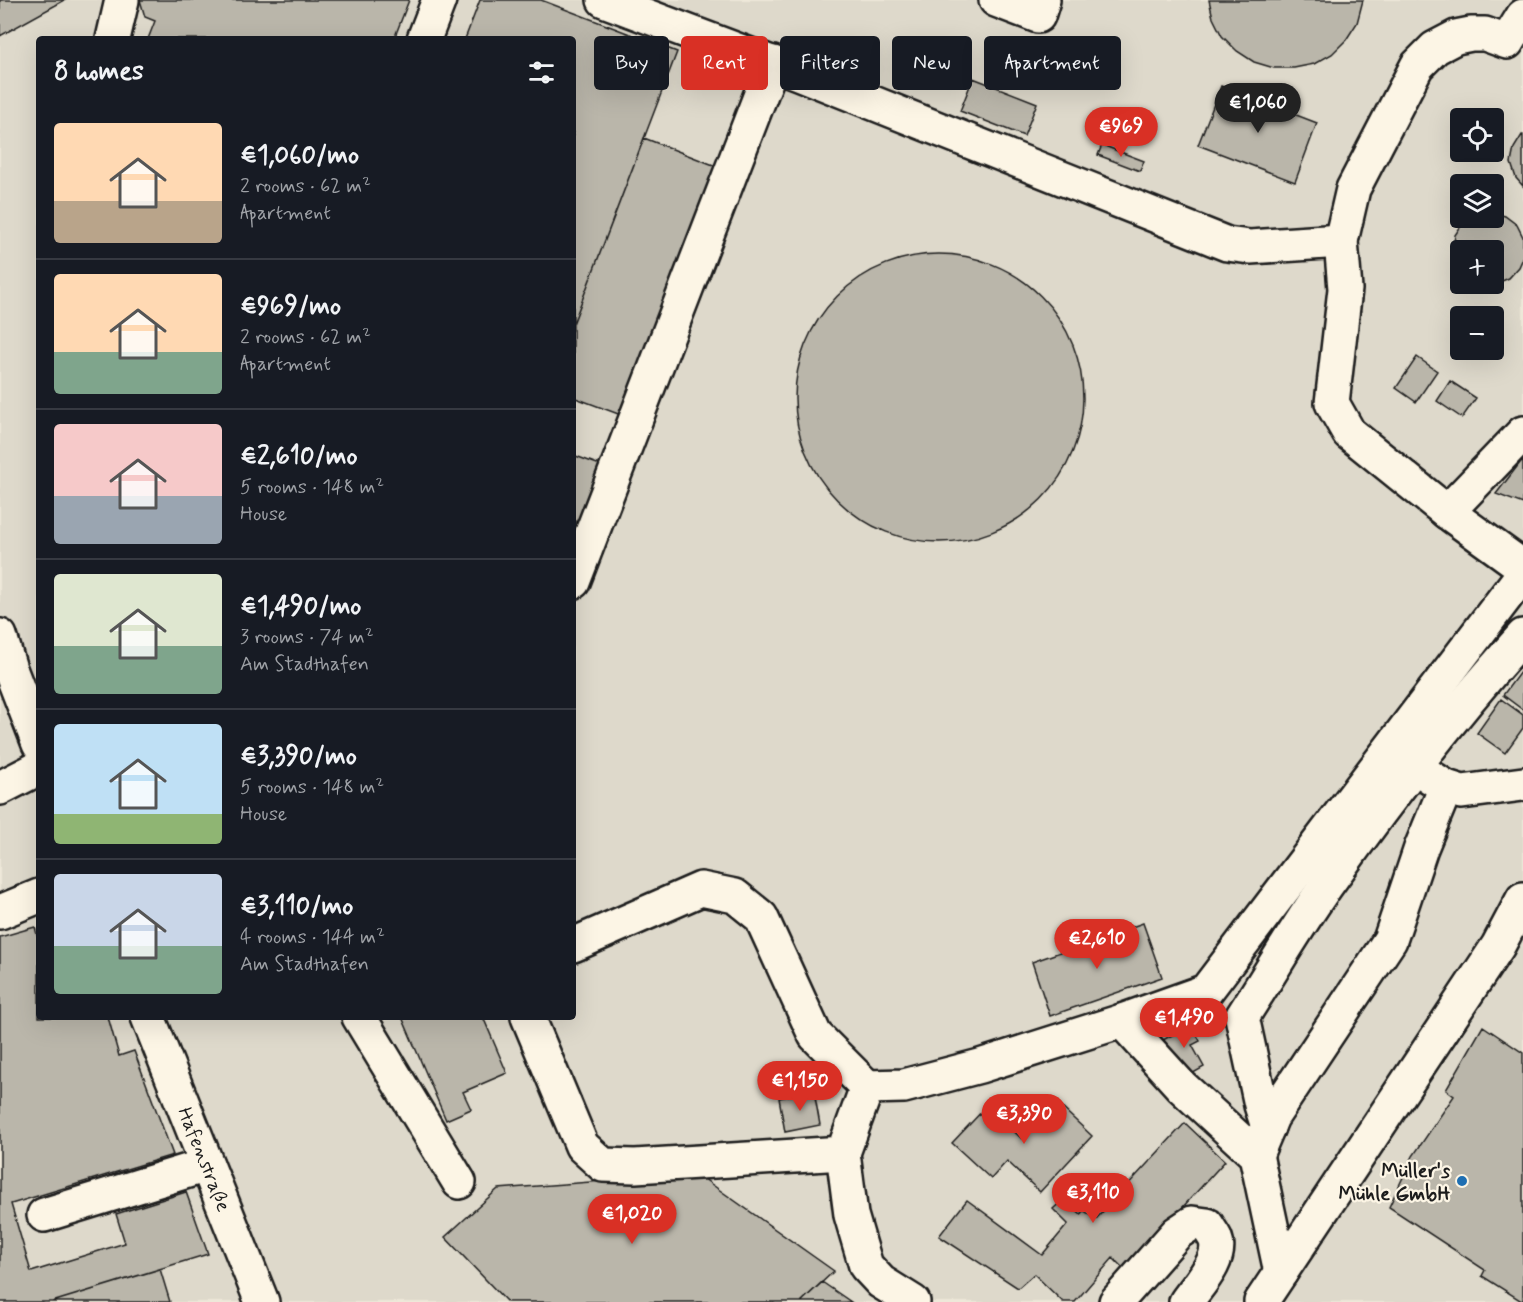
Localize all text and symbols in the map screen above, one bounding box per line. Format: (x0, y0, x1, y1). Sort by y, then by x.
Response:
chip: Buy (594, 36, 669, 90)
chip: Rent (681, 36, 768, 90)
chip: Filters (780, 36, 880, 90)
chip: New (892, 36, 972, 90)
chip: Apartment (984, 36, 1121, 90)
text: 8 homes (54, 55, 144, 89)
icon: filters (525, 56, 558, 89)
pin: €1,060 (1209, 83, 1307, 134)
text: €1,060 (1229, 89, 1287, 116)
pin: €969 (1085, 107, 1157, 158)
map controls (1450, 108, 1504, 360)
button: locate (1450, 108, 1504, 162)
text: €969 (1099, 113, 1143, 140)
text: €1,060/mo (240, 139, 359, 173)
icon: home (102, 147, 174, 219)
text: 2 rooms · 62 m² (240, 173, 371, 200)
button: layers (1450, 174, 1504, 228)
text: Apartment (240, 200, 331, 227)
button: + (1450, 240, 1504, 294)
text: €969/mo (240, 290, 341, 324)
icon: home (102, 298, 174, 370)
button: − (1450, 306, 1504, 360)
text: 2 rooms · 62 m² (240, 324, 371, 351)
text: Apartment (240, 351, 331, 378)
text: €2,610/mo (240, 440, 358, 474)
icon: home (102, 448, 174, 520)
text: 5 rooms · 148 m² (240, 474, 384, 501)
text: House (240, 501, 287, 528)
text: €1,490/mo (240, 590, 361, 624)
icon: home (102, 598, 174, 670)
text: 3 rooms · 74 m² (240, 624, 374, 651)
text: Am Stadthafen (240, 651, 369, 678)
text: €3,390/mo (240, 740, 357, 774)
icon: home (102, 748, 174, 820)
text: 5 rooms · 148 m² (240, 774, 384, 801)
text: House (240, 801, 287, 828)
text: €3,110/mo (240, 890, 353, 924)
icon: home (102, 898, 174, 970)
pin: €2,610 (1048, 919, 1146, 970)
text: 4 rooms · 144 m² (240, 924, 385, 951)
text: €2,610 (1068, 925, 1126, 952)
text: Am Stadthafen (240, 951, 369, 978)
pin: €1,490 (1135, 998, 1233, 1049)
text: €1,490 (1154, 1004, 1214, 1031)
pin: €1,150 (751, 1061, 849, 1112)
text: €1,150 (771, 1067, 829, 1094)
pin: €3,390 (975, 1094, 1073, 1145)
text: €3,390 (996, 1100, 1052, 1127)
street label: Hafenstraße (170, 1103, 236, 1216)
place label: Müller's Mühle GmbH (1338, 1158, 1451, 1208)
pin: €3,110 (1044, 1173, 1142, 1224)
marker: Müller's Mühle GmbH (1455, 1174, 1469, 1188)
text: €3,110 (1066, 1179, 1120, 1206)
pin: €1,020 (583, 1194, 681, 1245)
text: €1,020 (602, 1200, 662, 1227)

